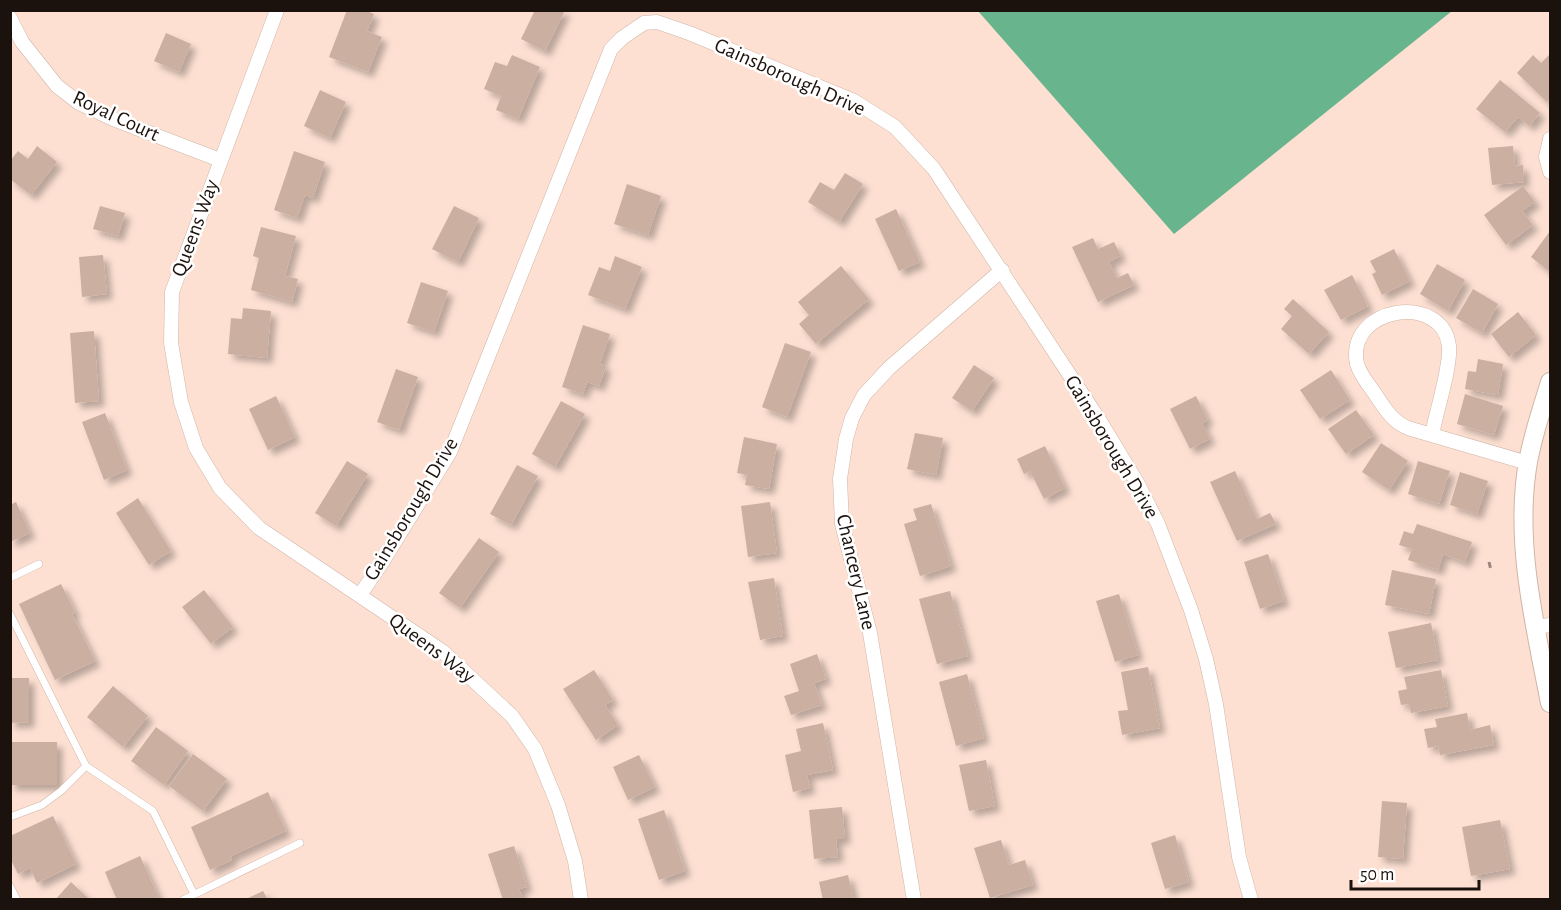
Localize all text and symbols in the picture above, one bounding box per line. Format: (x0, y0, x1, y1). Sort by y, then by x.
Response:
street label: Gainsborough Drive (711, 34, 869, 120)
street label: Royal Court (70, 87, 163, 145)
street label: Queens Way (168, 177, 222, 279)
street label: Gainsborough Drive (1061, 372, 1163, 522)
street label: Gainsborough Drive (360, 434, 462, 584)
street label: Chancery Lane (832, 512, 880, 632)
street label: Queens Way (385, 609, 479, 687)
scale bar (1351, 853, 1478, 891)
text: 50 m (1360, 866, 1394, 884)

